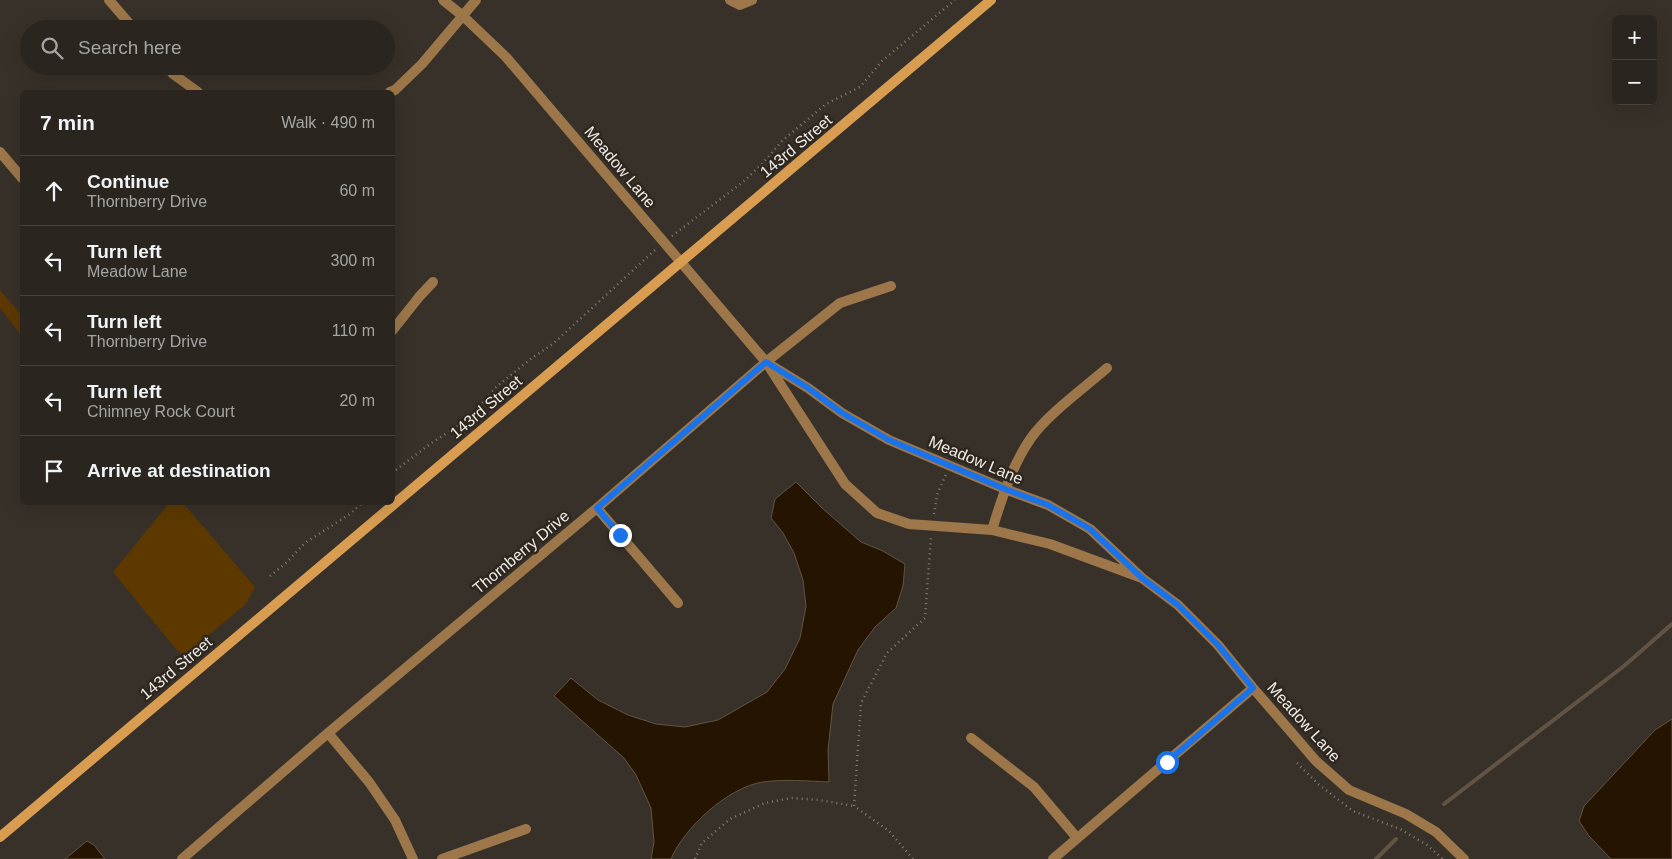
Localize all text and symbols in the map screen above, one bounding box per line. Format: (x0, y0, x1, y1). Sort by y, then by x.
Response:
map controls (1612, 15, 1657, 105)
button: + (1612, 15, 1657, 60)
search box (20, 20, 395, 75)
icon: search (38, 34, 66, 62)
text: Search here (78, 37, 182, 58)
button: − (1612, 60, 1657, 105)
text: 7 min (40, 111, 95, 134)
street label: 143rd Street (757, 111, 836, 181)
text: Walk · 490 m (281, 114, 375, 131)
street label: Meadow Lane (581, 123, 659, 211)
text: Continue (87, 171, 169, 192)
icon: ahead (40, 177, 68, 205)
text: 60 m (339, 182, 375, 199)
text: Thornberry Drive (87, 193, 207, 210)
text: Turn left (87, 241, 162, 262)
icon: left (40, 247, 68, 275)
text: 300 m (331, 252, 375, 269)
text: Meadow Lane (87, 263, 188, 280)
text: Turn left (87, 311, 162, 332)
icon: left (40, 317, 68, 345)
text: 110 m (332, 322, 375, 339)
text: Thornberry Drive (87, 333, 207, 350)
street label: 143rd Street (447, 372, 526, 442)
text: Turn left (87, 381, 162, 402)
icon: left (40, 387, 68, 415)
text: 20 m (339, 392, 375, 409)
text: Chimney Rock Court (87, 403, 235, 420)
street label: Meadow Lane (926, 433, 1026, 488)
icon: arrive (40, 457, 68, 485)
text: Arrive at destination (87, 460, 271, 481)
street label: Thornberry Drive (470, 507, 573, 597)
route end (609, 524, 632, 547)
street label: 143rd Street (137, 633, 216, 703)
street label: Meadow Lane (1264, 679, 1344, 765)
route start (1156, 751, 1179, 774)

